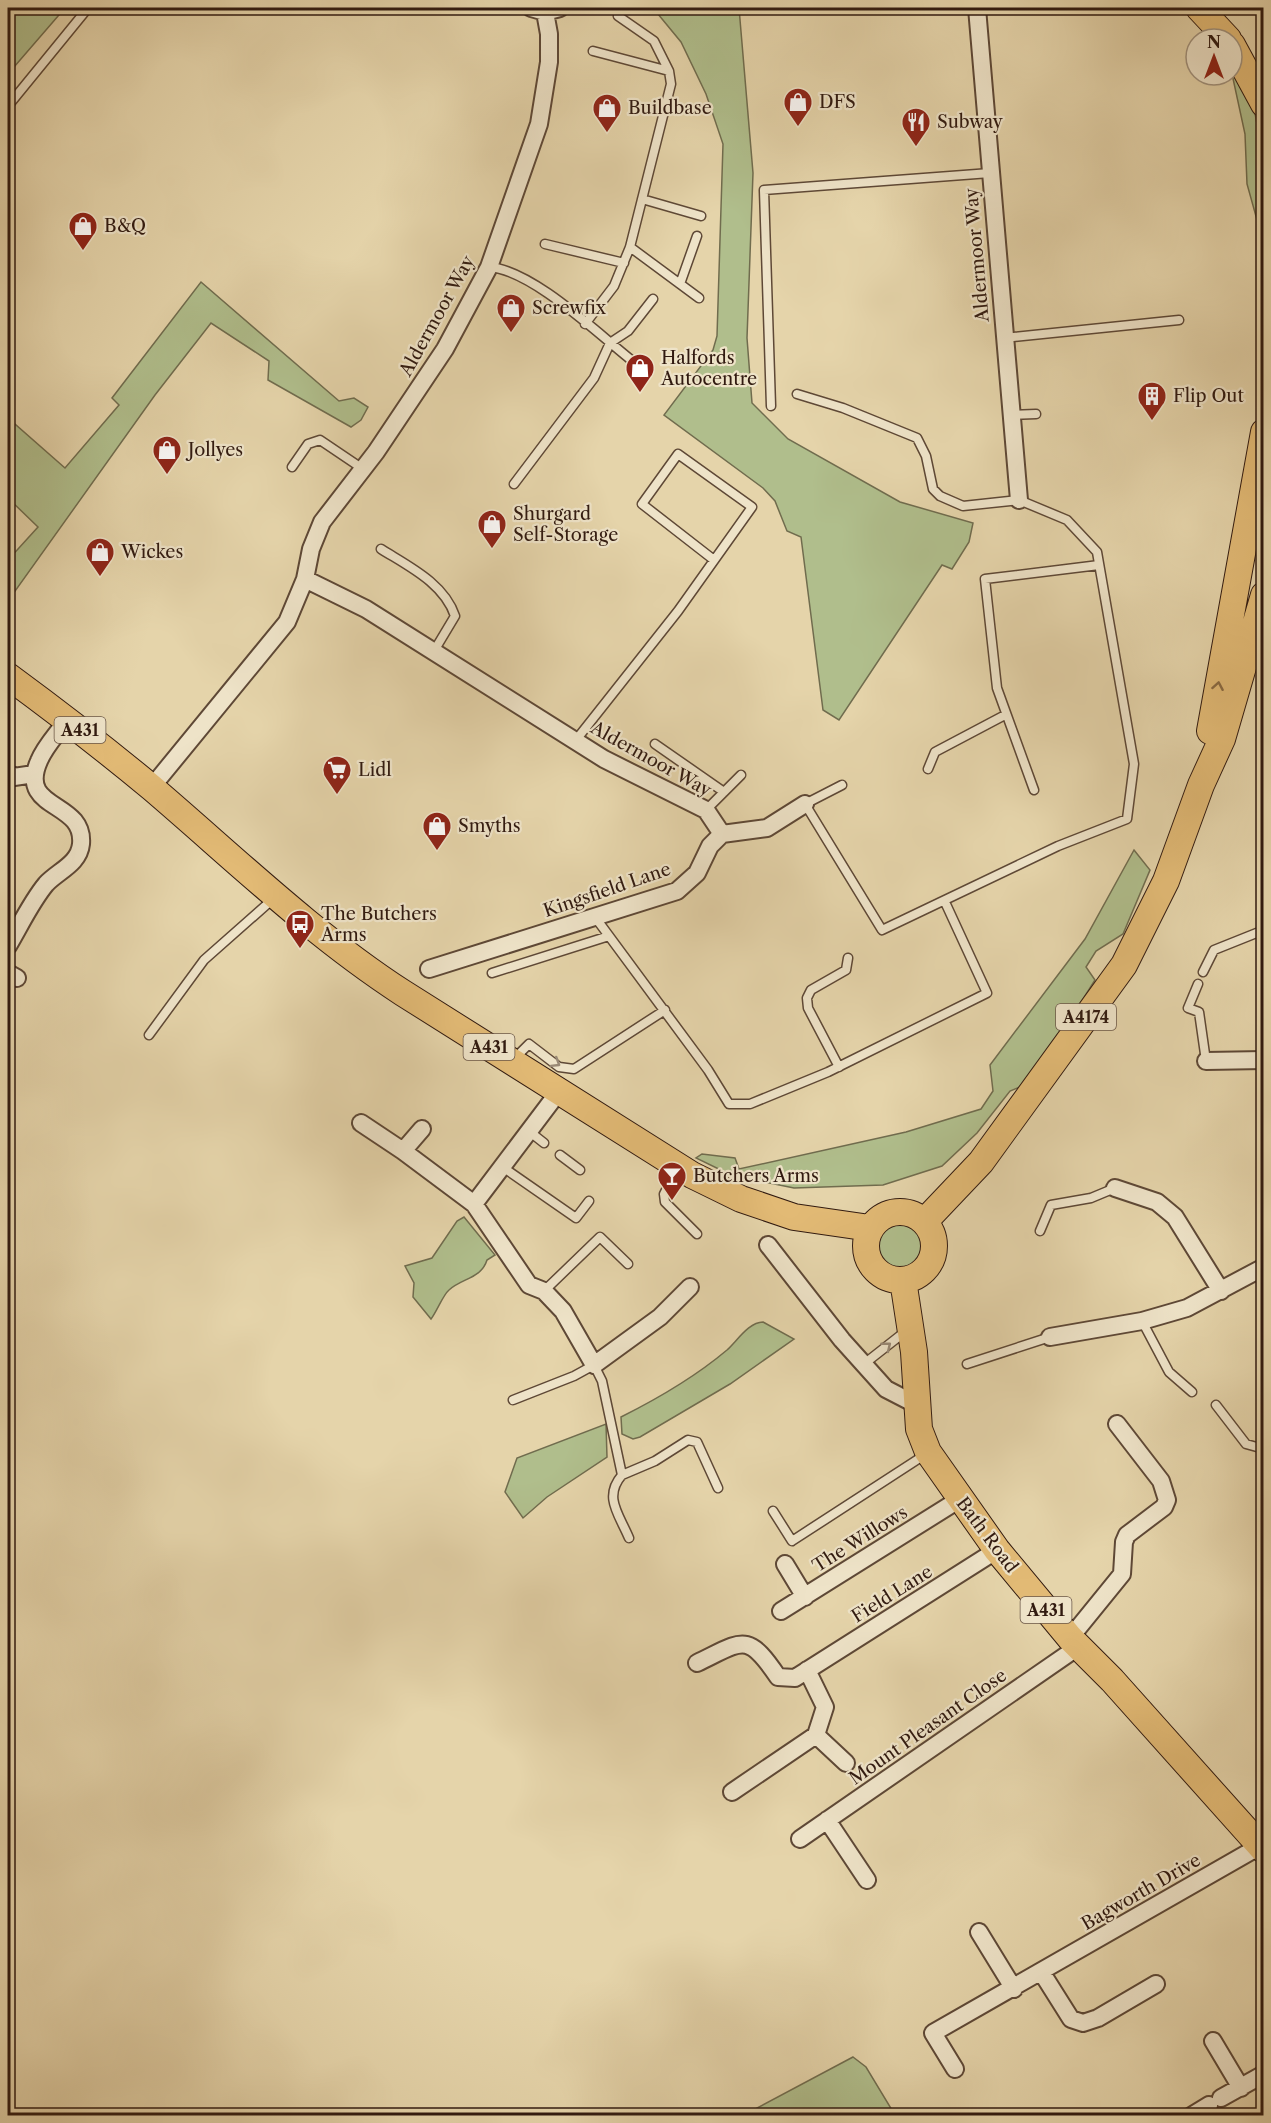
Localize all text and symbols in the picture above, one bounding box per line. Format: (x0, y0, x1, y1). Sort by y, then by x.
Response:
north arrow (1184, 27, 1244, 87)
text: N (1207, 32, 1221, 52)
shop icon: DFS (782, 86, 814, 128)
place label: DFS (819, 91, 856, 113)
shop icon: Buildbase (591, 92, 623, 134)
place label: Buildbase (628, 97, 712, 119)
restaurant icon: Subway (900, 106, 932, 148)
place label: Subway (937, 111, 1004, 133)
street label: Aldermoor Way (960, 186, 994, 324)
shop icon: B&Q (67, 210, 99, 252)
place label: B&Q (104, 215, 146, 237)
street label: Aldermoor Way (394, 251, 480, 381)
shop icon: Screwfix (495, 292, 527, 334)
place label: Screwfix (532, 297, 607, 319)
place label: Halfords Autocentre (660, 347, 757, 390)
shop icon: Halfords Autocentre (624, 352, 656, 394)
building icon: Flip Out (1136, 380, 1168, 422)
place label: Flip Out (1173, 385, 1244, 407)
shop icon: Jollyes (151, 434, 183, 476)
place label: Jollyes (185, 439, 243, 461)
place label: Shurgard Self-Storage (513, 503, 618, 546)
shop icon: Shurgard Self-Storage (476, 508, 508, 550)
shop icon: Wickes (84, 536, 116, 578)
place label: Wickes (120, 541, 183, 563)
one-way arrow (1211, 681, 1223, 690)
street label: Aldermoor Way (586, 716, 716, 802)
road number: A431 (54, 717, 106, 743)
supermarket icon: Lidl (321, 754, 353, 796)
place label: Lidl (358, 759, 392, 781)
shop icon: Smyths (421, 810, 453, 852)
place label: Smyths (458, 815, 521, 837)
street label: Kingsfield Lane (540, 858, 674, 922)
place label: The Butchers Arms (320, 903, 437, 946)
bus stop icon: The Butchers Arms (284, 908, 316, 950)
road number: A4174 (1056, 1004, 1116, 1030)
road number: A431 (464, 1034, 514, 1060)
one-way arrow (550, 1056, 560, 1068)
bar icon: Butchers Arms (656, 1160, 688, 1202)
place label: Butchers Arms (693, 1165, 819, 1187)
one-way arrow (881, 1342, 892, 1353)
street label: Bath Road (951, 1493, 1023, 1577)
street label: The Willows (808, 1501, 912, 1577)
street label: Field Lane (848, 1561, 936, 1627)
road number: A431 (1020, 1597, 1072, 1623)
street label: Mount Pleasant Close (845, 1664, 1011, 1790)
street label: Bagworth Drive (1078, 1849, 1204, 1935)

